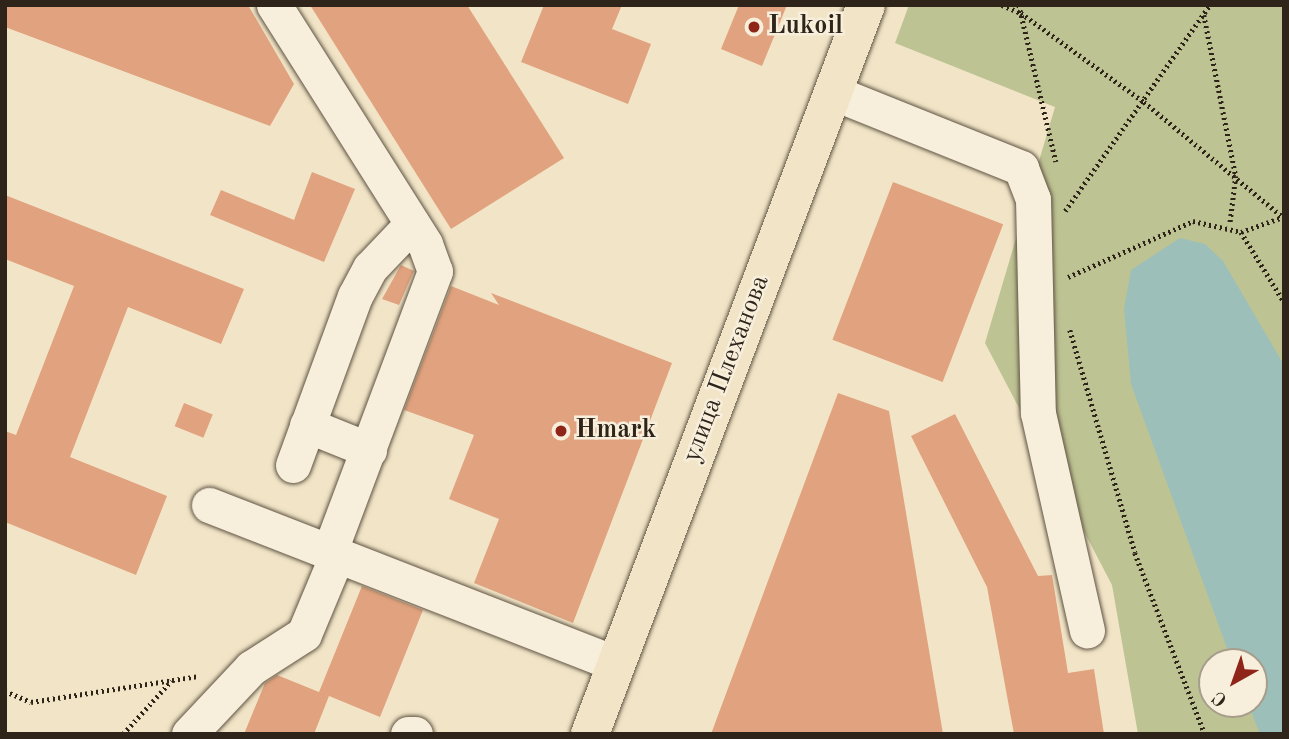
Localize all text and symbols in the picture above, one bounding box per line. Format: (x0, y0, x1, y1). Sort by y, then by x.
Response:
place label: Lukoil (768, 11, 843, 43)
marker: Lukoil (746, 19, 762, 35)
street label: улица Плеханова (677, 271, 777, 467)
place label: Hmark (575, 415, 656, 447)
marker: Hmark (553, 423, 569, 439)
north arrow (1198, 648, 1268, 718)
text: С (1210, 687, 1231, 709)

